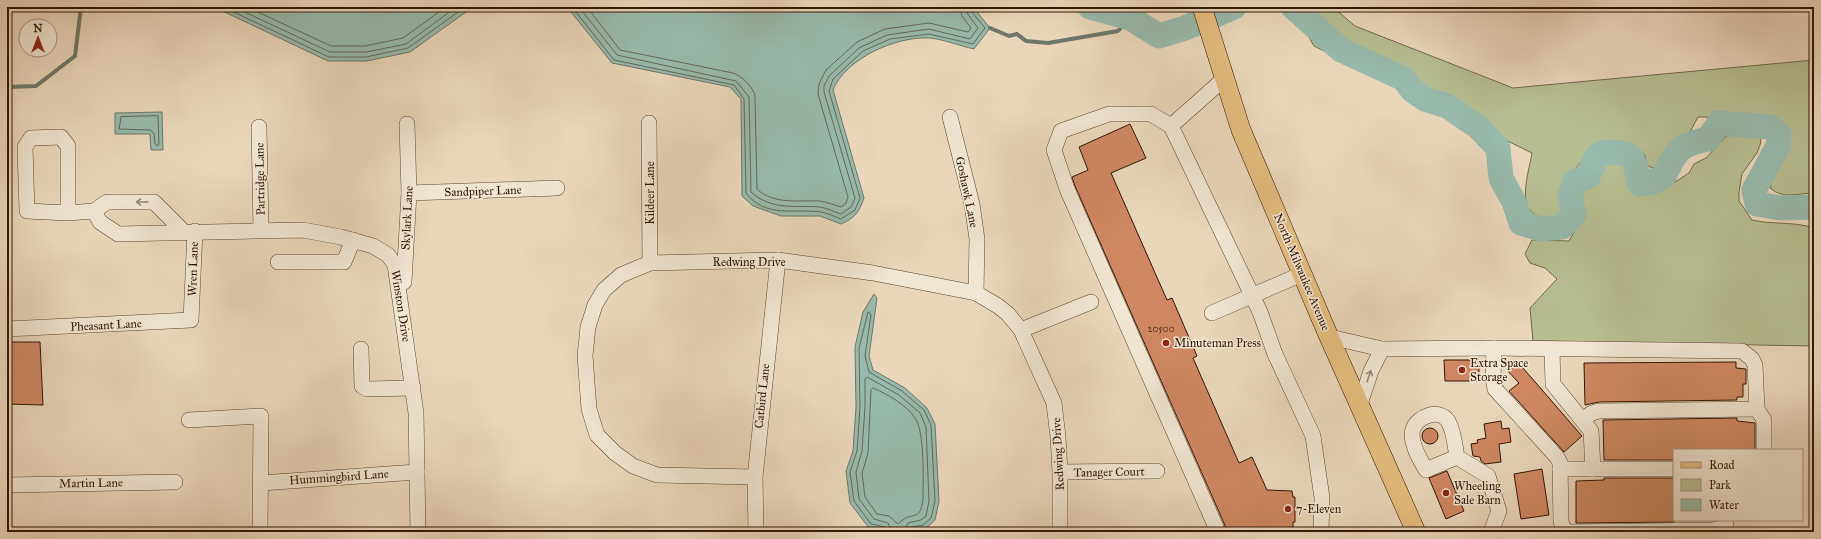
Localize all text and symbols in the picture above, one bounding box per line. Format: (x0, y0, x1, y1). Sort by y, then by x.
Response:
north arrow (18, 18, 58, 58)
text: N (33, 22, 43, 35)
street label: Partridge Lane (252, 142, 269, 216)
street label: Goshawk Lane (953, 155, 981, 229)
street label: Kildeer Lane (643, 161, 657, 225)
street label: Sandpiper Lane (444, 183, 522, 199)
street label: Skylark Lane (398, 185, 416, 251)
one-way arrow (136, 198, 149, 206)
street label: North Milwaukee Avenue (1271, 211, 1333, 333)
street label: Wren Lane (185, 241, 201, 297)
street label: Redwing Drive (713, 255, 785, 270)
street label: Winston Drive (388, 269, 414, 343)
street label: Pheasant Lane (70, 316, 142, 334)
house number: 20500 (1147, 323, 1175, 335)
place label: Minuteman Press (1174, 336, 1261, 350)
marker: Minuteman Press (1161, 338, 1171, 348)
place label: Extra Space Storage (1470, 356, 1528, 385)
street label: Catbird Lane (752, 363, 772, 429)
marker: Extra Space Storage (1457, 365, 1467, 375)
one-way arrow (1366, 370, 1373, 383)
street label: Redwing Drive (1049, 417, 1068, 491)
legend (1673, 449, 1803, 521)
text: Road (1709, 458, 1735, 472)
street label: Tanager Court (1073, 464, 1146, 481)
street label: Hummingbird Lane (289, 467, 389, 488)
street label: Martin Lane (59, 475, 123, 491)
text: Park (1709, 478, 1731, 492)
place label: Wheeling Sale Barn (1454, 479, 1501, 507)
marker: Wheeling Sale Barn (1441, 488, 1451, 498)
text: Water (1709, 498, 1739, 512)
place label: 7-Eleven (1296, 502, 1342, 516)
marker: 7-Eleven (1283, 504, 1293, 514)

